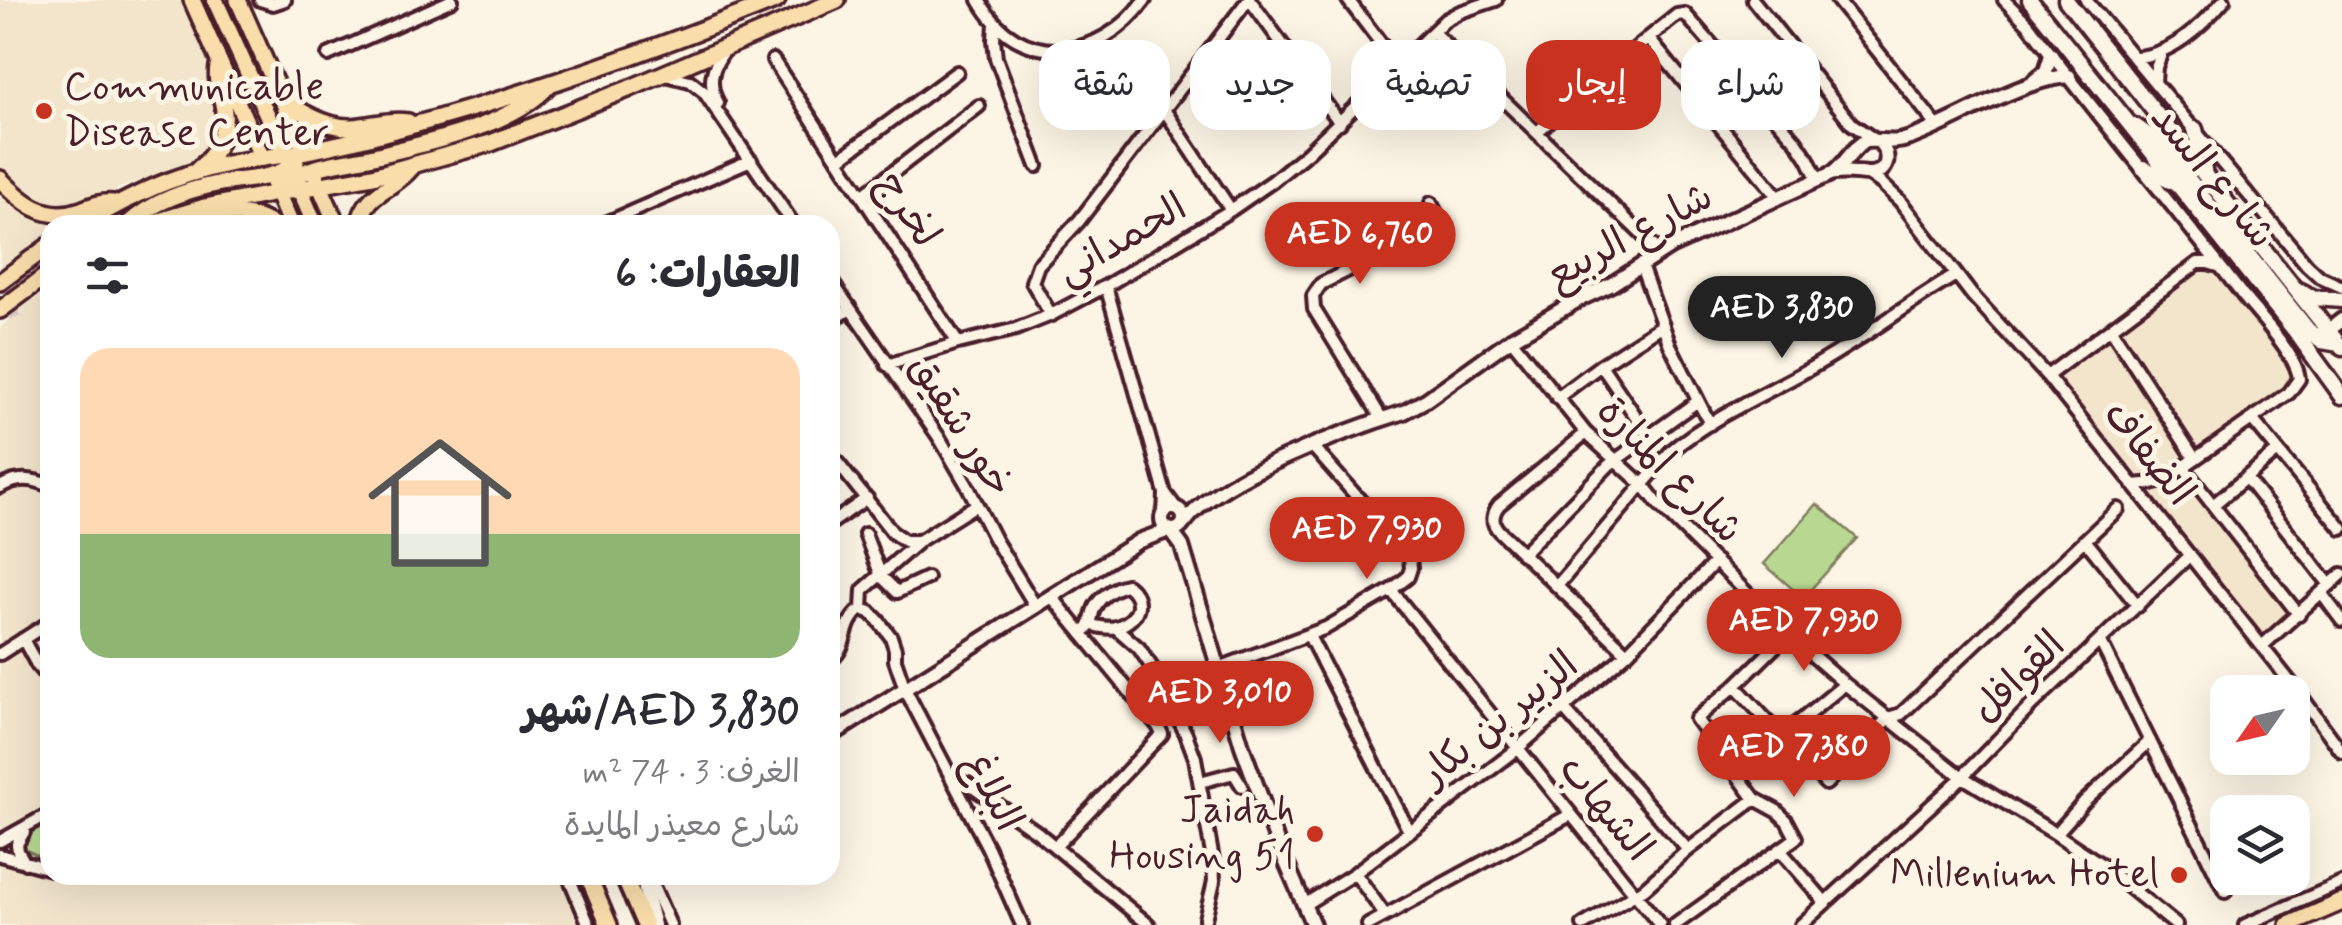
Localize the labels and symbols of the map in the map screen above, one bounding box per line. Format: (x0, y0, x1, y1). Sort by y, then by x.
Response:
place label: Communicable Disease Center (64, 62, 329, 160)
street label: شارع السد (2138, 94, 2286, 260)
marker: Communicable Disease Center (33, 100, 55, 122)
street label: لخرج (863, 162, 951, 258)
street label: شارع الربيع (1538, 171, 1722, 303)
street label: الحمداني (1047, 182, 1200, 303)
pin: AED 6,760 (1246, 202, 1474, 287)
pin: AED 3,830 (1668, 276, 1896, 361)
street label: خور شقيق (896, 345, 1024, 507)
street label: شارع المنارة (1584, 386, 1754, 556)
street label: الضفاف (2091, 391, 2205, 517)
pin: AED 7,930 (1253, 497, 1481, 582)
pin: AED 7,930 (1690, 589, 1918, 674)
street label: القوافل (1961, 620, 2077, 736)
street label: الزبير بن بكار (1408, 640, 1590, 802)
pin: AED 3,010 (1106, 661, 1334, 746)
north arrow (2210, 675, 2310, 775)
pin: AED 7,380 (1680, 715, 1908, 800)
street label: البلاغ (950, 744, 1034, 840)
street label: الشهاب (1546, 745, 1664, 873)
place label: Jaidah Housing 51 (1109, 785, 1295, 883)
marker: Jaidah Housing 51 (1304, 823, 1326, 845)
place label: Millenium Hotel (1890, 849, 2159, 901)
marker: Millenium Hotel (2168, 864, 2190, 886)

